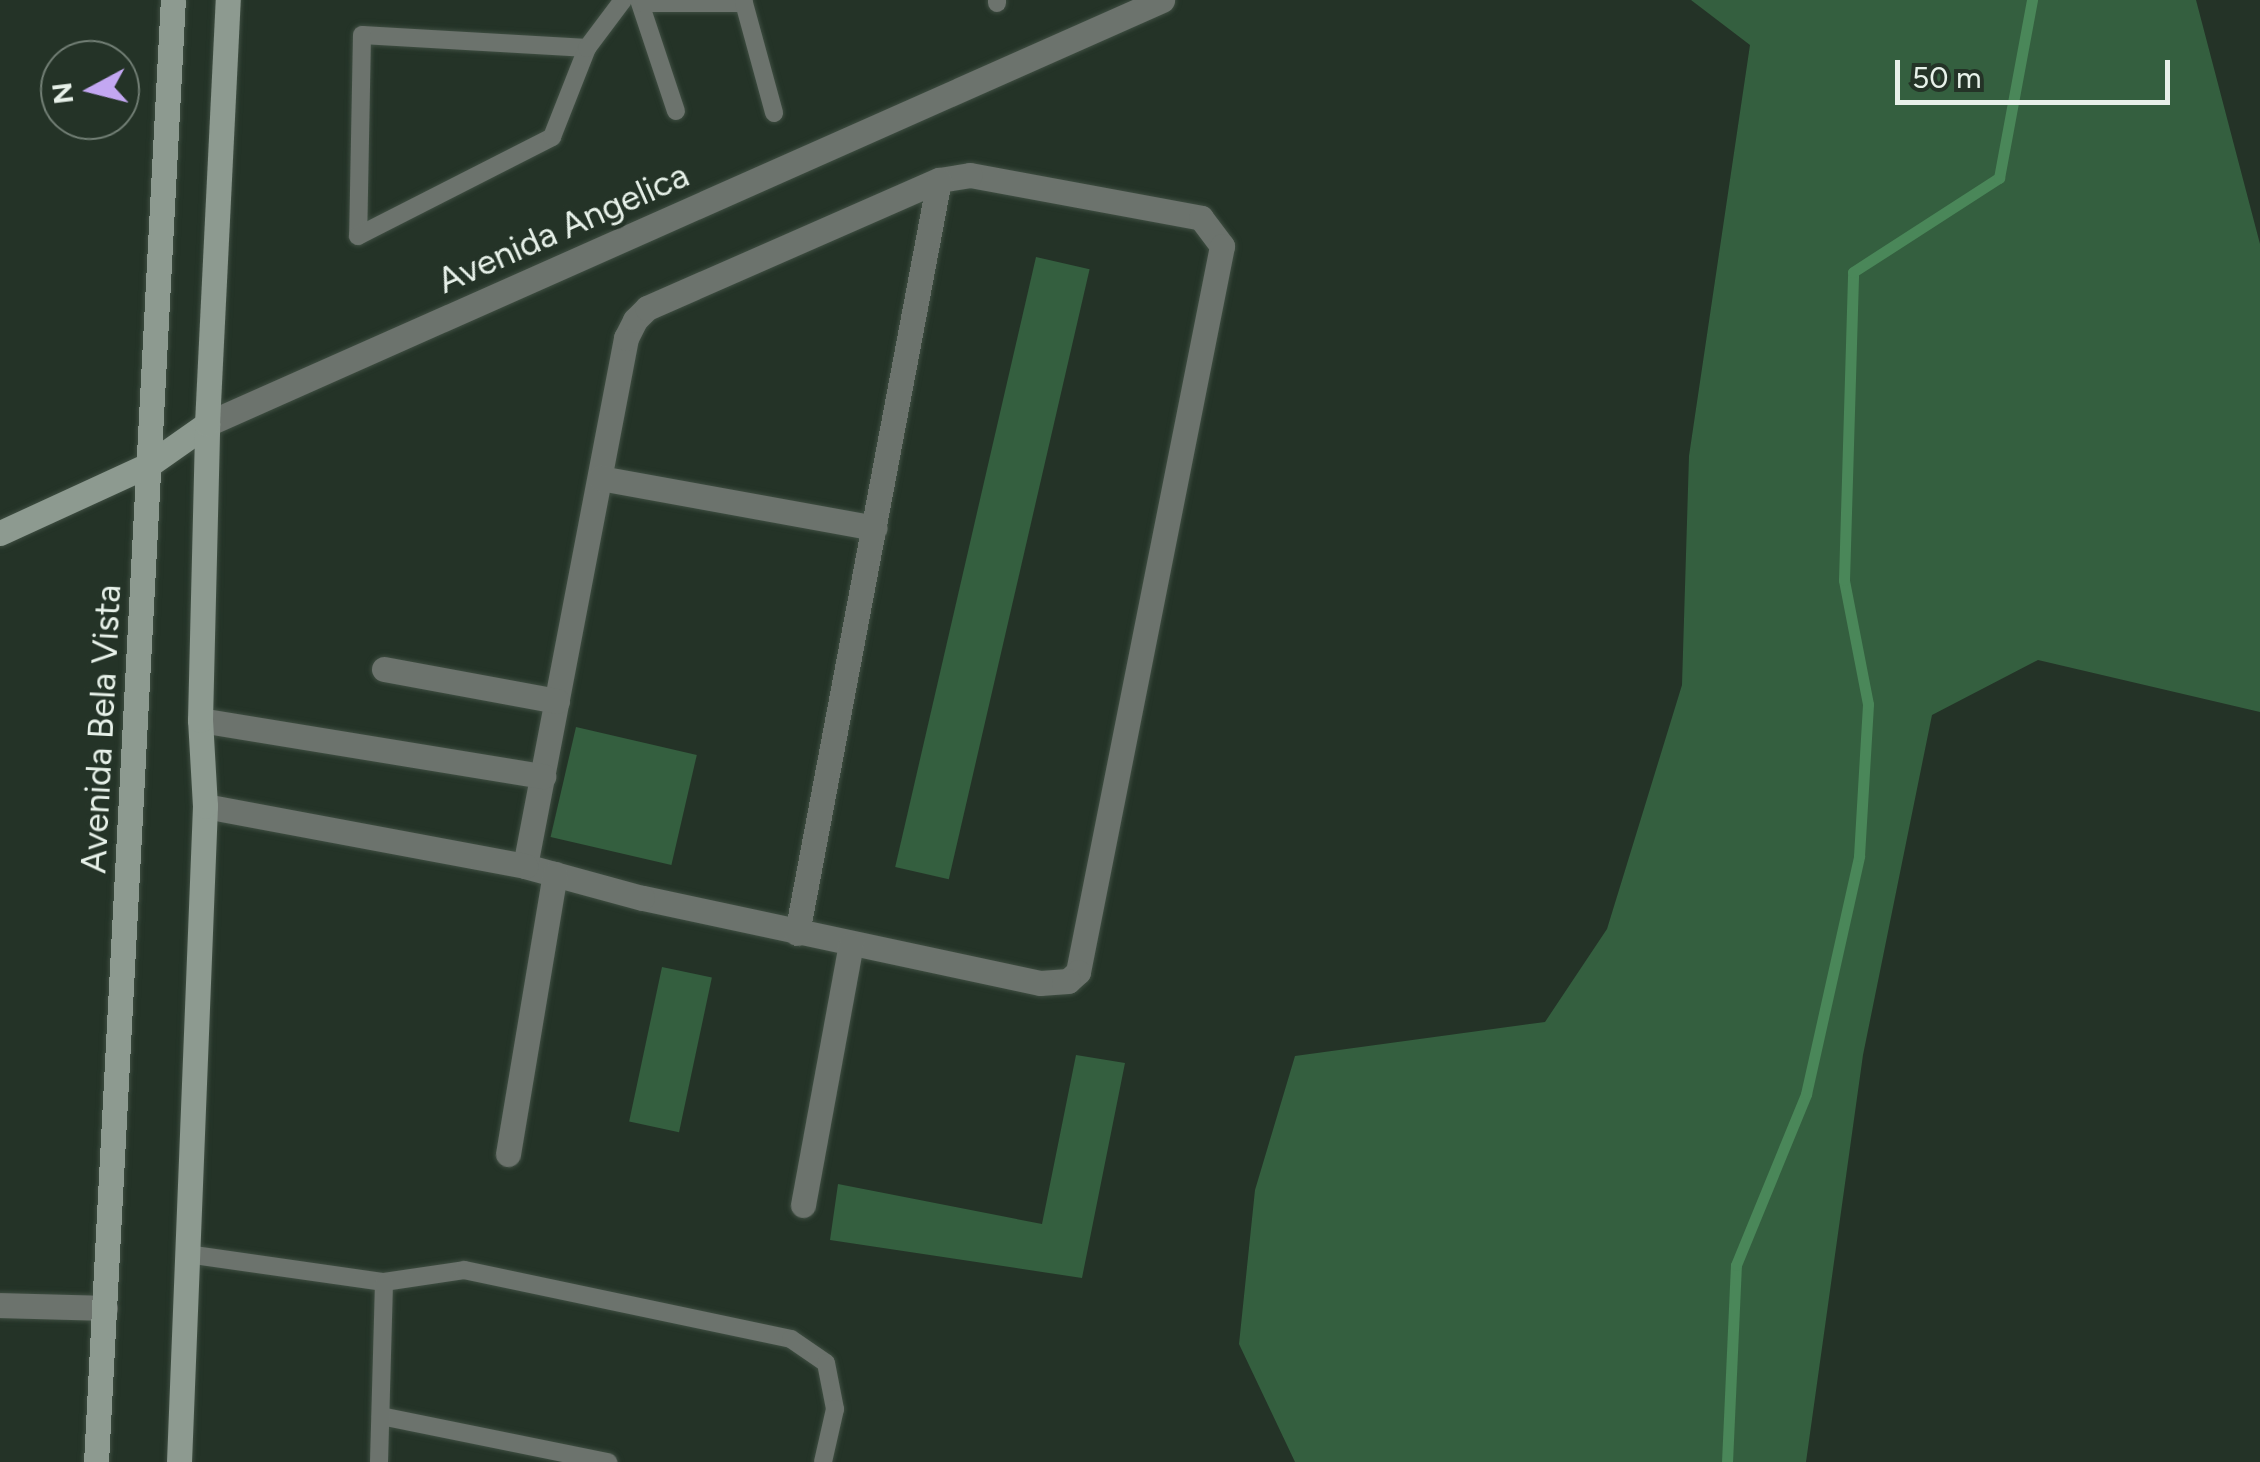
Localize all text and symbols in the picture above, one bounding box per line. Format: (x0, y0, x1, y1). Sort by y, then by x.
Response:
north arrow (40, 40, 140, 140)
scale bar (1900, 40, 2175, 102)
text: 50 m (1912, 59, 1981, 96)
text: N (44, 81, 80, 106)
street label: Avenida Angelica (431, 154, 695, 302)
street label: Avenida Bela Vista (72, 583, 130, 875)

